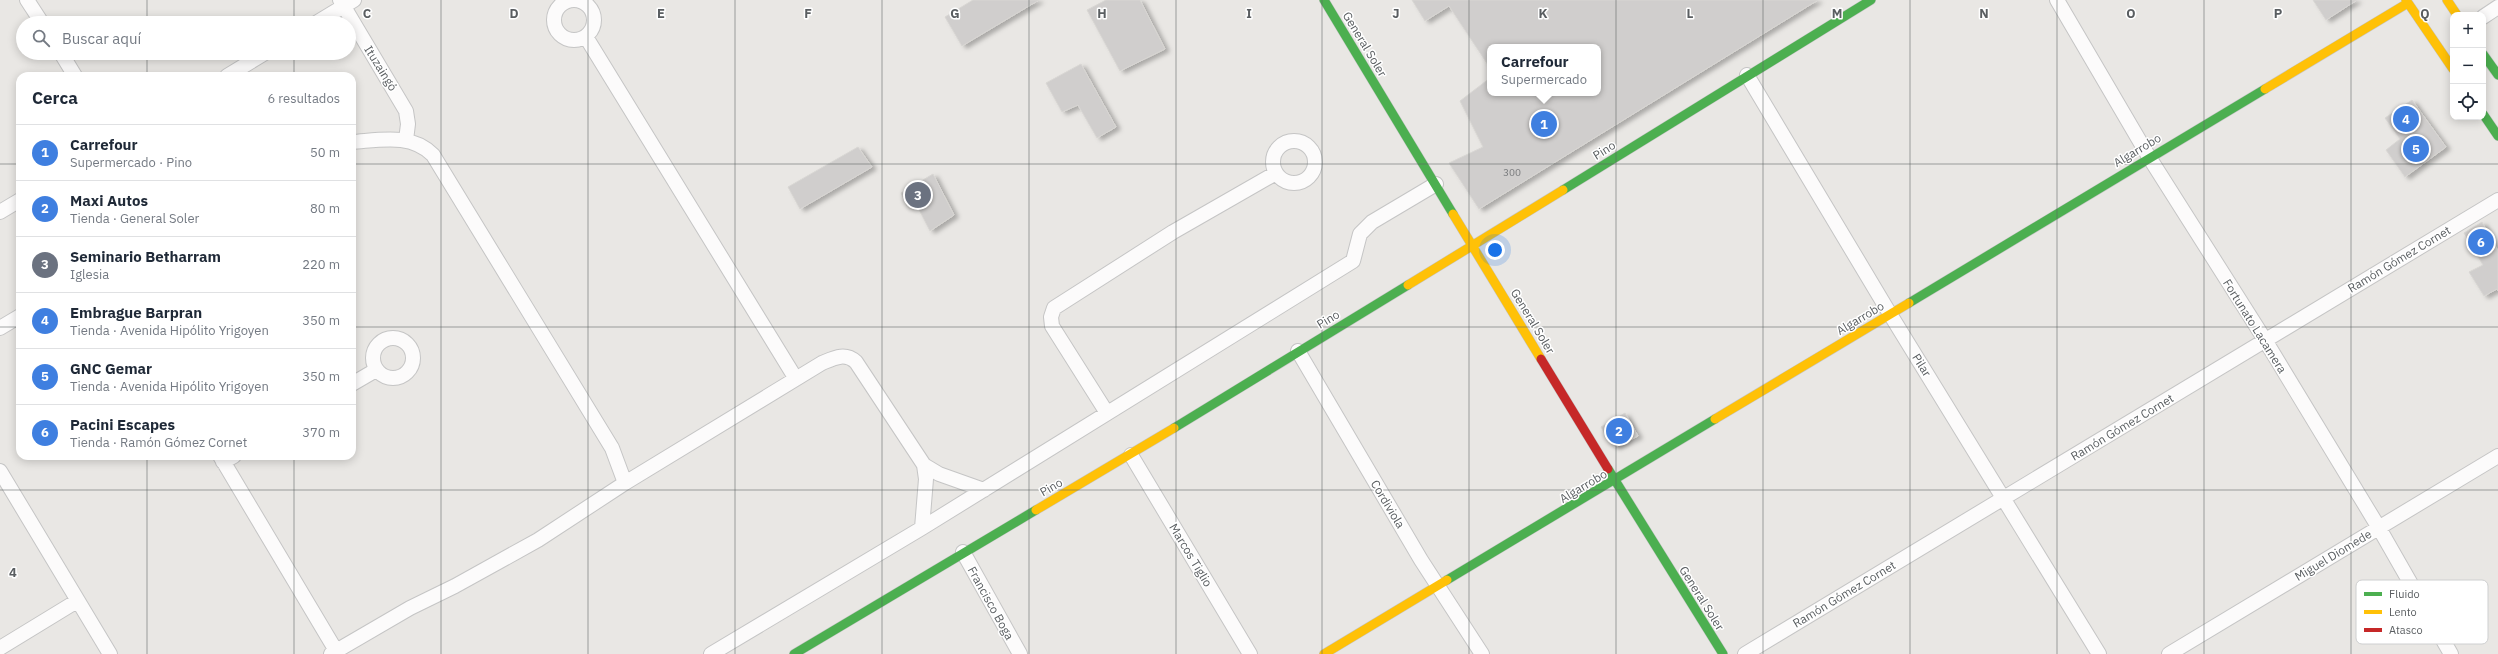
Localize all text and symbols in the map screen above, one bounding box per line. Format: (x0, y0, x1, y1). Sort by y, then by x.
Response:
text: C (363, 5, 372, 22)
text: D (509, 5, 519, 22)
text: E (657, 5, 665, 22)
text: F (804, 5, 812, 22)
text: G (950, 5, 960, 22)
text: H (1097, 5, 1107, 22)
text: I (1246, 5, 1252, 22)
text: J (1392, 5, 1400, 22)
text: K (1538, 5, 1548, 22)
text: L (1687, 5, 1694, 22)
text: M (1832, 5, 1842, 22)
text: N (1979, 5, 1989, 22)
text: O (2126, 5, 2136, 22)
text: P (2274, 5, 2283, 22)
text: Q (2420, 5, 2430, 22)
street label: General Soler (1340, 9, 1391, 80)
map controls (2450, 12, 2486, 120)
button: + (2450, 12, 2486, 48)
search box (16, 16, 356, 60)
icon: search (30, 27, 52, 49)
text: Buscar aquí (62, 29, 141, 48)
street label: Ituzaingó (361, 43, 401, 94)
popup (1487, 44, 1601, 96)
button: − (2450, 48, 2486, 84)
text: Carrefour (1501, 52, 1569, 71)
text: Supermercado (1501, 71, 1587, 88)
button: locate (2450, 84, 2486, 120)
text: Cerca (32, 87, 78, 109)
text: 6 resultados (267, 90, 340, 107)
pin: 4 (2393, 104, 2419, 134)
pin: 1 (1531, 109, 1557, 139)
street label: Algarrobo (2111, 130, 2164, 170)
pin: 5 (2403, 134, 2429, 164)
text: Carrefour (70, 135, 138, 154)
street label: Pino (1590, 137, 1618, 163)
text: 1 (41, 144, 49, 161)
text: 50 m (310, 144, 340, 161)
text: Supermercado · Pino (70, 154, 192, 171)
house number: 300 (1503, 166, 1521, 179)
pin: 3 (905, 180, 931, 210)
text: Maxi Autos (70, 191, 148, 210)
text: 2 (41, 200, 49, 217)
text: 80 m (310, 200, 340, 217)
text: Tienda · General Soler (70, 210, 199, 227)
street label: Ramón Gómez Cornet (2345, 222, 2453, 296)
pin: 6 (2468, 227, 2494, 257)
your location (1485, 240, 1505, 260)
text: Seminario Betharram (70, 247, 221, 266)
text: 3 (41, 256, 49, 273)
text: 220 m (302, 256, 340, 273)
text: Iglesia (70, 266, 109, 283)
street label: Fortunato Lacamera (2220, 276, 2290, 376)
street label: General Soler (1508, 286, 1559, 357)
street label: Algarrobo (1834, 298, 1887, 338)
text: Embrague Barpran (70, 303, 202, 322)
street label: Pino (1314, 306, 1342, 332)
text: 4 (41, 312, 49, 329)
text: 350 m (302, 312, 340, 329)
text: Tienda · Avenida Hipólito Yrigoyen (70, 322, 269, 339)
street label: Pilar (1909, 351, 1935, 380)
text: GNC Gemar (70, 359, 152, 378)
text: 5 (41, 368, 49, 385)
text: 350 m (302, 368, 340, 385)
text: Tienda · Avenida Hipólito Yrigoyen (70, 378, 269, 395)
street label: Ramón Gómez Cornet (2068, 390, 2176, 464)
text: Pacini Escapes (70, 415, 175, 434)
pin: 2 (1606, 416, 1632, 446)
text: 6 (41, 424, 49, 441)
text: 370 m (302, 424, 340, 441)
text: Tienda · Ramón Gómez Cornet (70, 434, 247, 451)
street label: Algarrobo (1557, 466, 1610, 506)
street label: Pino (1037, 474, 1065, 499)
street label: Cordiviola (1368, 477, 1409, 531)
street label: Marcos Tiglio (1166, 521, 1216, 590)
street label: Miguel Diomede (2292, 526, 2374, 584)
street label: Ramón Gómez Cornet (1790, 557, 1898, 631)
street label: General Soler (1676, 563, 1728, 633)
text: 4 (9, 564, 17, 581)
street label: Francisco Boga (965, 564, 1018, 643)
legend (2356, 580, 2488, 644)
text: Fluido (2389, 587, 2420, 601)
text: Lento (2389, 605, 2417, 619)
text: Atasco (2389, 623, 2423, 637)

